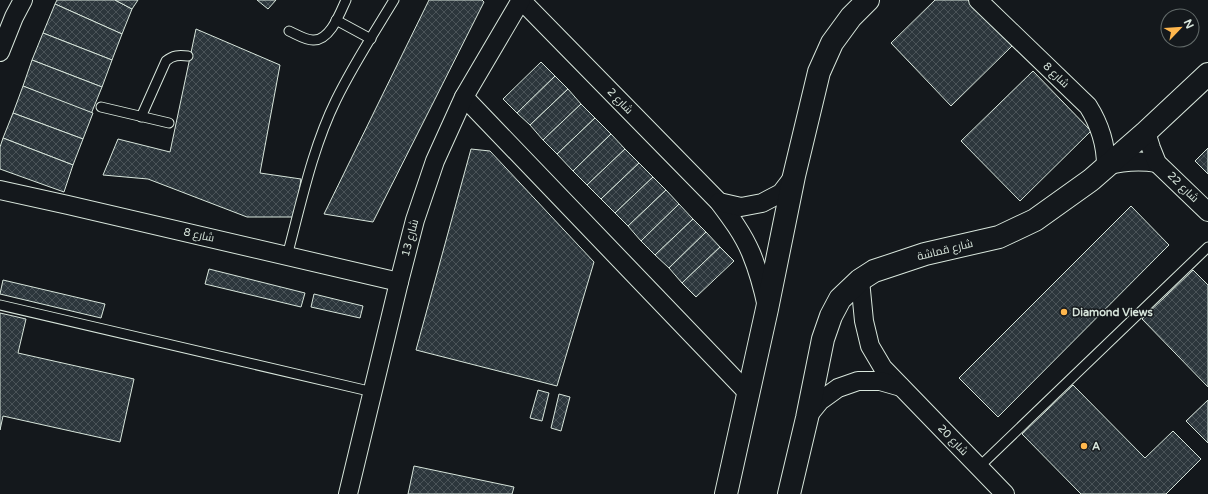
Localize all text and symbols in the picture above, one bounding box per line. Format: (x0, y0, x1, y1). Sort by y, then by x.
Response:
north arrow (1160, 8, 1200, 48)
text: N (1181, 17, 1196, 31)
street label: شارع 8 (1040, 60, 1072, 91)
street label: شارع 2 (604, 85, 635, 117)
street label: شارع 22 (1164, 169, 1201, 206)
street label: شارع 13 (399, 218, 422, 258)
street label: شارع 8 (182, 225, 216, 246)
street label: شارع قماشة (916, 237, 974, 264)
place label: Diamond Views (1072, 306, 1154, 319)
marker: Diamond Views (1059, 307, 1069, 317)
street label: شارع 20 (934, 422, 971, 459)
place label: A (1092, 440, 1100, 453)
marker: A (1079, 441, 1089, 451)

